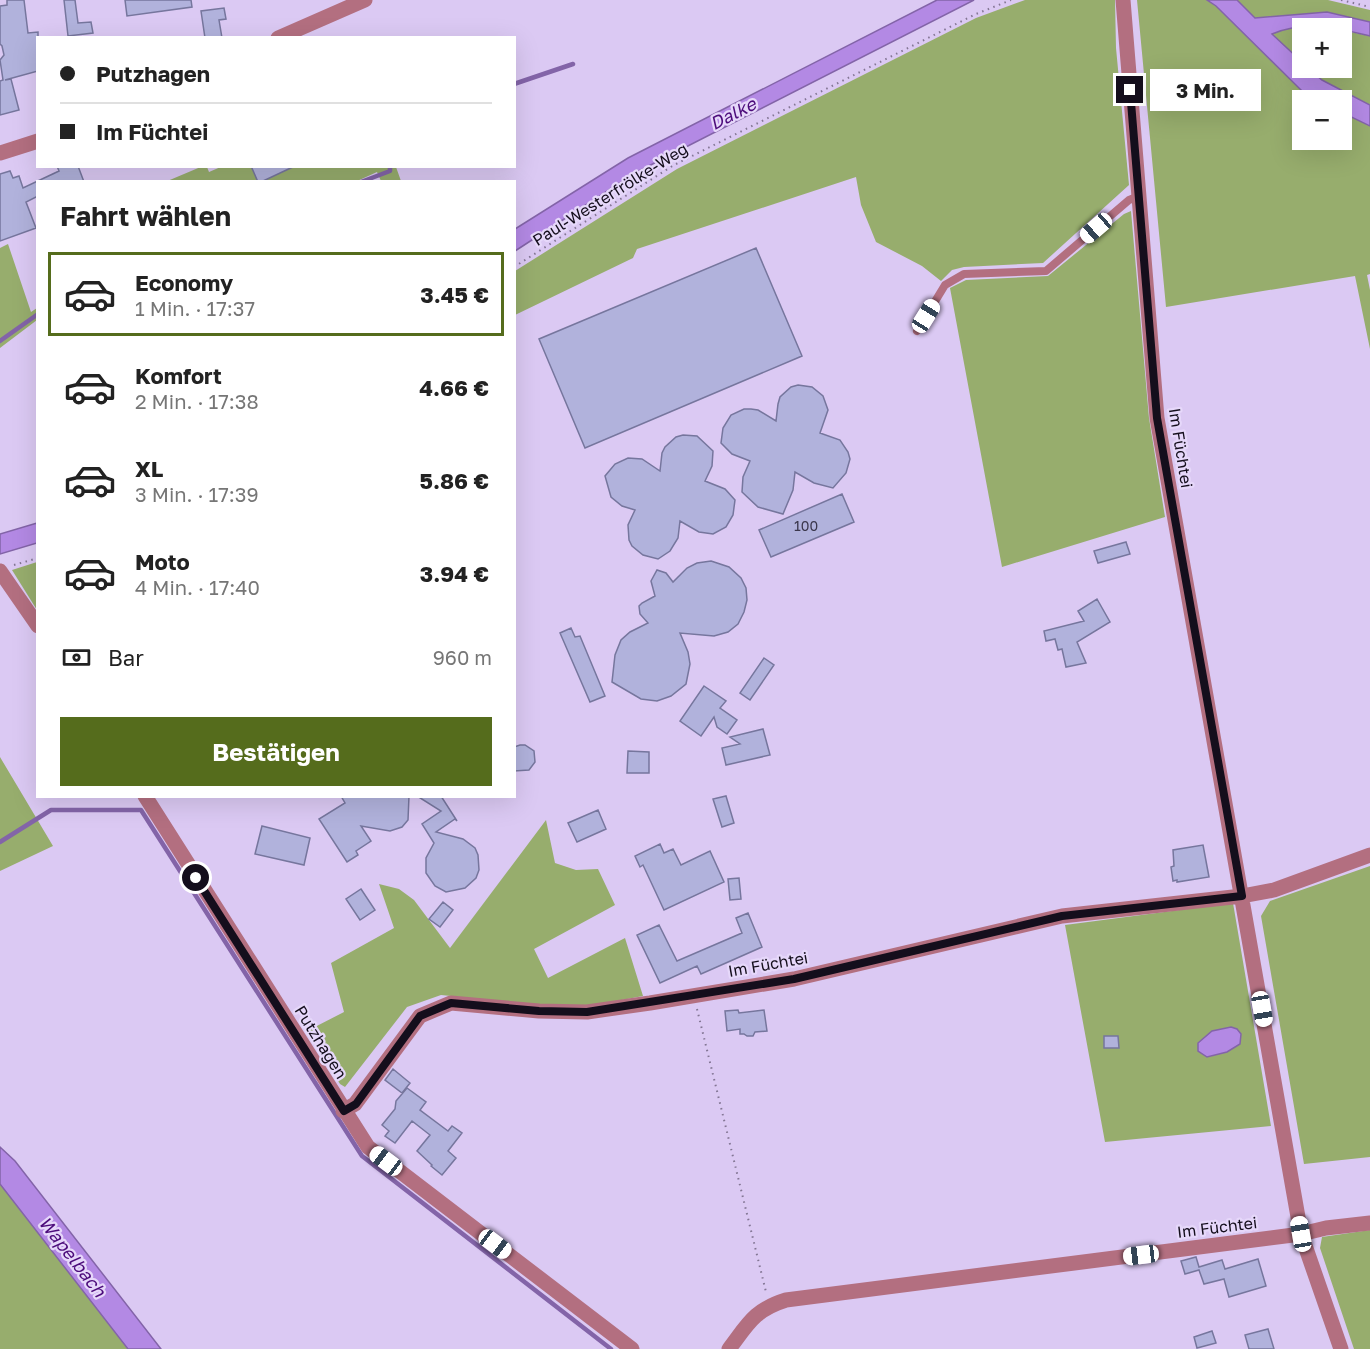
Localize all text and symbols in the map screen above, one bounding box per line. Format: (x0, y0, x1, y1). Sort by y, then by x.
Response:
map controls (1292, 18, 1352, 150)
button: + (1292, 18, 1352, 78)
text: Putzhagen (96, 60, 210, 87)
callout: 3 Min. (1151, 69, 1262, 111)
route end (1116, 76, 1143, 103)
text: 3 Min. (1176, 78, 1235, 102)
button: − (1292, 90, 1352, 150)
water label: Dalke (706, 92, 761, 134)
text: Im Füchtei (96, 118, 208, 145)
street label: Paul-Westerfrölke-Weg (529, 138, 691, 250)
text: Fahrt wählen (60, 200, 231, 232)
car (1077, 209, 1115, 247)
icon: car (63, 267, 117, 321)
text: Economy (135, 269, 233, 296)
text: 3.45 € (420, 281, 489, 308)
text: 1 Min. · 17:37 (135, 296, 255, 320)
car (909, 296, 943, 336)
icon: car (63, 360, 117, 414)
text: Komfort (135, 362, 222, 389)
text: 4.66 € (419, 374, 489, 401)
text: 2 Min. · 17:38 (135, 389, 259, 413)
street label: Im Füchtei (1165, 407, 1197, 489)
icon: car (63, 453, 117, 507)
text: XL (135, 455, 163, 482)
text: 5.86 € (419, 467, 489, 494)
text: 3 Min. · 17:39 (135, 482, 259, 506)
house number: 100 (794, 517, 818, 534)
icon: car (63, 546, 117, 600)
text: Moto (135, 548, 190, 575)
text: 3.94 € (420, 560, 489, 587)
text: 4 Min. · 17:40 (135, 575, 260, 599)
icon: cash (60, 641, 93, 674)
text: Bar (108, 644, 144, 671)
text: 960 m (433, 645, 492, 669)
button: Bestätigen (60, 717, 492, 786)
route start (182, 864, 209, 891)
street label: Im Füchtei (726, 947, 810, 981)
car (1250, 990, 1274, 1028)
street label: Putzhagen (291, 1002, 351, 1082)
car (366, 1143, 406, 1179)
water label: Wapelbach (35, 1212, 112, 1302)
street label: Im Füchtei (1176, 1212, 1258, 1242)
car (1289, 1215, 1313, 1253)
car (475, 1226, 515, 1262)
car (1122, 1244, 1160, 1266)

